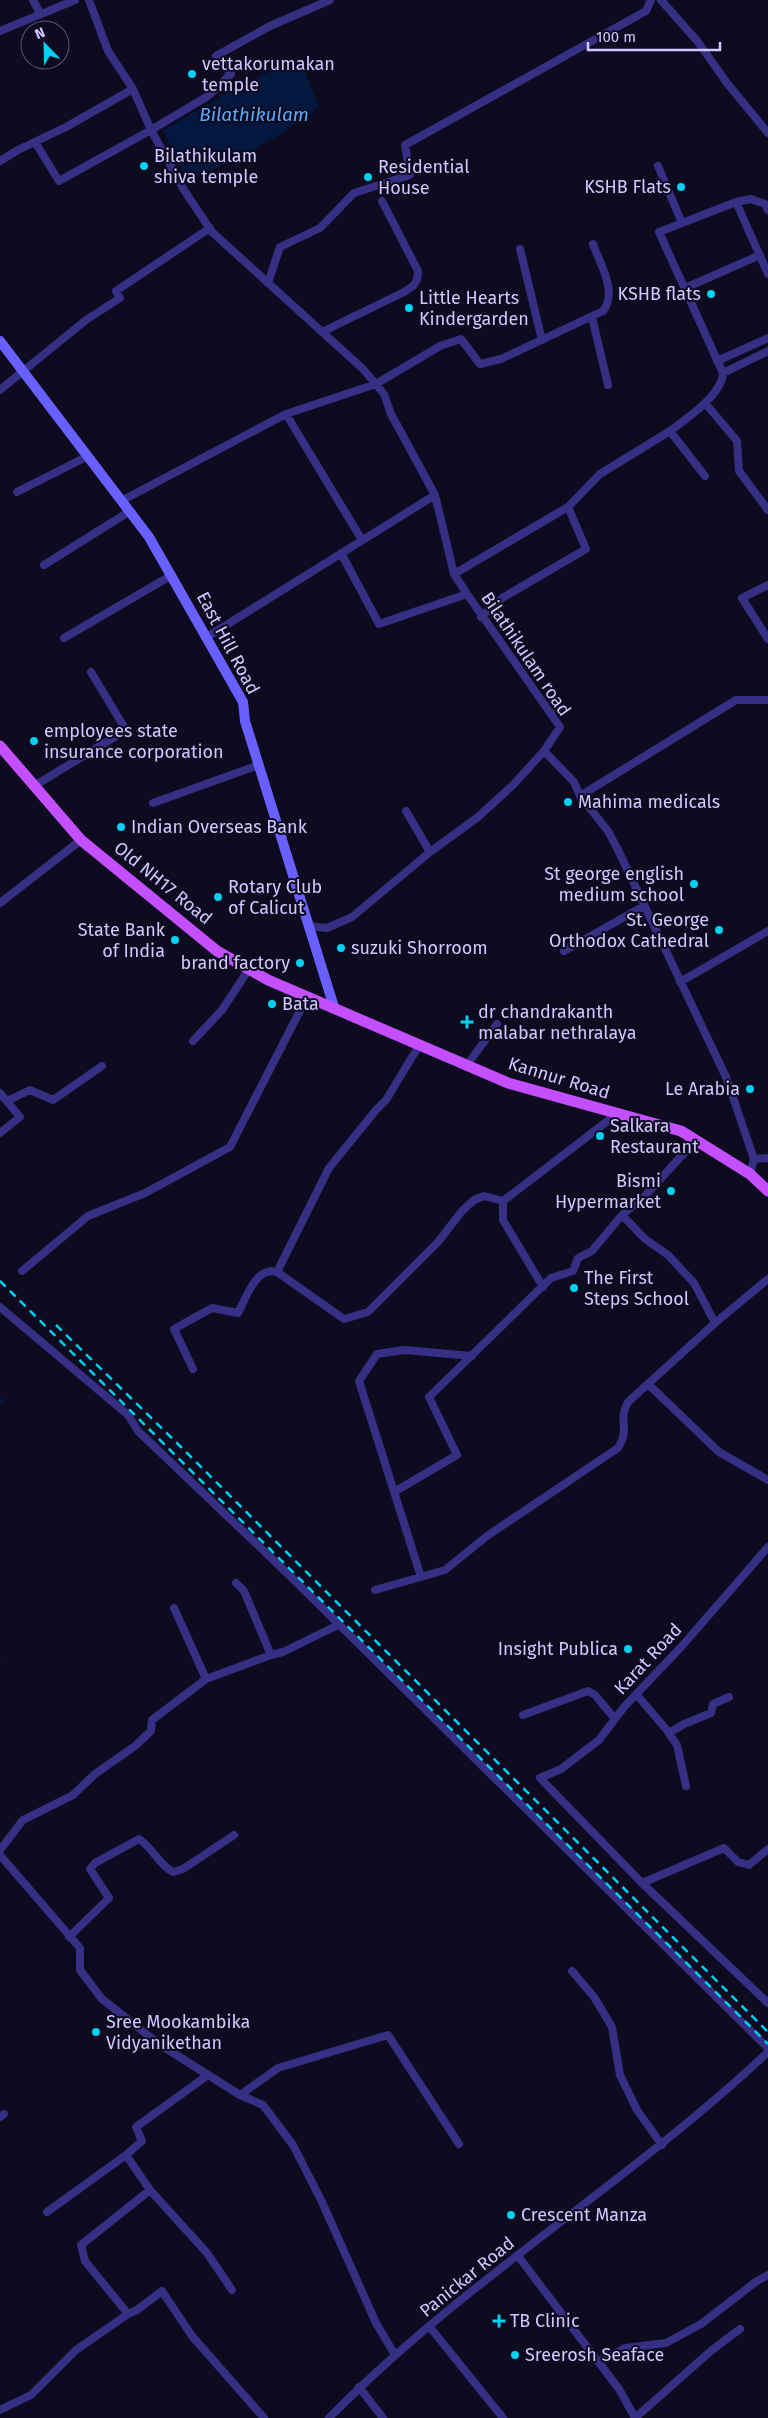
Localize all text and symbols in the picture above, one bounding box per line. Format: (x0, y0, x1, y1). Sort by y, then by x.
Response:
north arrow (20, 20, 70, 70)
scale bar (588, 20, 720, 52)
text: N (33, 24, 48, 43)
text: 100 m (596, 28, 636, 46)
place label: vettakorumakan temple (202, 53, 335, 96)
marker: vettakorumakan temple (186, 68, 198, 80)
water label: Bilathikulam (199, 103, 309, 126)
place label: Bilathikulam shiva temple (154, 145, 258, 188)
place label: Residential House (378, 156, 470, 199)
marker: Bilathikulam shiva temple (138, 160, 150, 172)
marker: Residential House (362, 171, 374, 183)
place label: KSHB Flats (584, 176, 671, 198)
marker: KSHB Flats (675, 181, 687, 193)
place label: KSHB flats (618, 283, 701, 305)
place label: Little Hearts Kindergarden (419, 287, 529, 330)
marker: KSHB flats (705, 288, 717, 300)
marker: Little Hearts Kindergarden (403, 302, 415, 314)
street label: East Hill Road (192, 588, 264, 698)
street label: Bilathikulam road (476, 588, 576, 720)
place label: employees state insurance corporation (44, 720, 224, 763)
marker: employees state insurance corporation (28, 735, 40, 747)
place label: Mahima medicals (578, 791, 720, 813)
marker: Mahima medicals (562, 796, 574, 808)
place label: Indian Overseas Bank (131, 816, 308, 838)
marker: Indian Overseas Bank (115, 821, 127, 833)
street label: Old NH17 Road (110, 837, 216, 929)
place label: St george english medium school (544, 863, 684, 906)
place label: Rotary Club of Calicut (228, 876, 322, 919)
marker: St george english medium school (688, 878, 700, 890)
marker: Rotary Club of Calicut (212, 891, 224, 903)
place label: St. George Orthodox Cathedral (549, 909, 709, 952)
place label: State Bank of India (78, 919, 166, 962)
marker: St. George Orthodox Cathedral (713, 924, 725, 936)
marker: State Bank of India (169, 934, 181, 946)
place label: suzuki Shorroom (351, 937, 488, 959)
marker: suzuki Shorroom (335, 942, 347, 954)
place label: brand factory (181, 952, 290, 974)
marker: brand factory (294, 957, 306, 969)
place label: Bata (282, 993, 319, 1015)
marker: Bata (266, 998, 278, 1010)
place label: dr chandrakanth malabar nethralaya (478, 1001, 636, 1044)
marker: dr chandrakanth malabar nethralaya (460, 1015, 474, 1029)
street label: Kannur Road (506, 1052, 612, 1104)
place label: Le Arabia (665, 1078, 740, 1100)
marker: Le Arabia (744, 1083, 756, 1095)
place label: Salkara Restaurant (610, 1115, 699, 1158)
marker: Salkara Restaurant (594, 1130, 606, 1142)
place label: Bismi Hypermarket (555, 1170, 661, 1213)
marker: Bismi Hypermarket (665, 1185, 677, 1197)
place label: The First Steps School (584, 1267, 689, 1310)
marker: The First Steps School (568, 1282, 580, 1294)
street label: Karat Road (610, 1619, 686, 1699)
place label: Insight Publica (498, 1638, 618, 1660)
marker: Insight Publica (622, 1643, 634, 1655)
place label: Sree Mookambika Vidyanikethan (106, 2011, 250, 2054)
marker: Sree Mookambika Vidyanikethan (90, 2026, 102, 2038)
place label: Crescent Manza (521, 2204, 647, 2226)
marker: Crescent Manza (505, 2209, 517, 2221)
street label: Panickar Road (415, 2232, 519, 2322)
place label: TB Clinic (510, 2310, 580, 2332)
marker: TB Clinic (492, 2314, 506, 2328)
place label: Sreerosh Seaface (525, 2344, 664, 2366)
marker: Sreerosh Seaface (509, 2349, 521, 2361)

